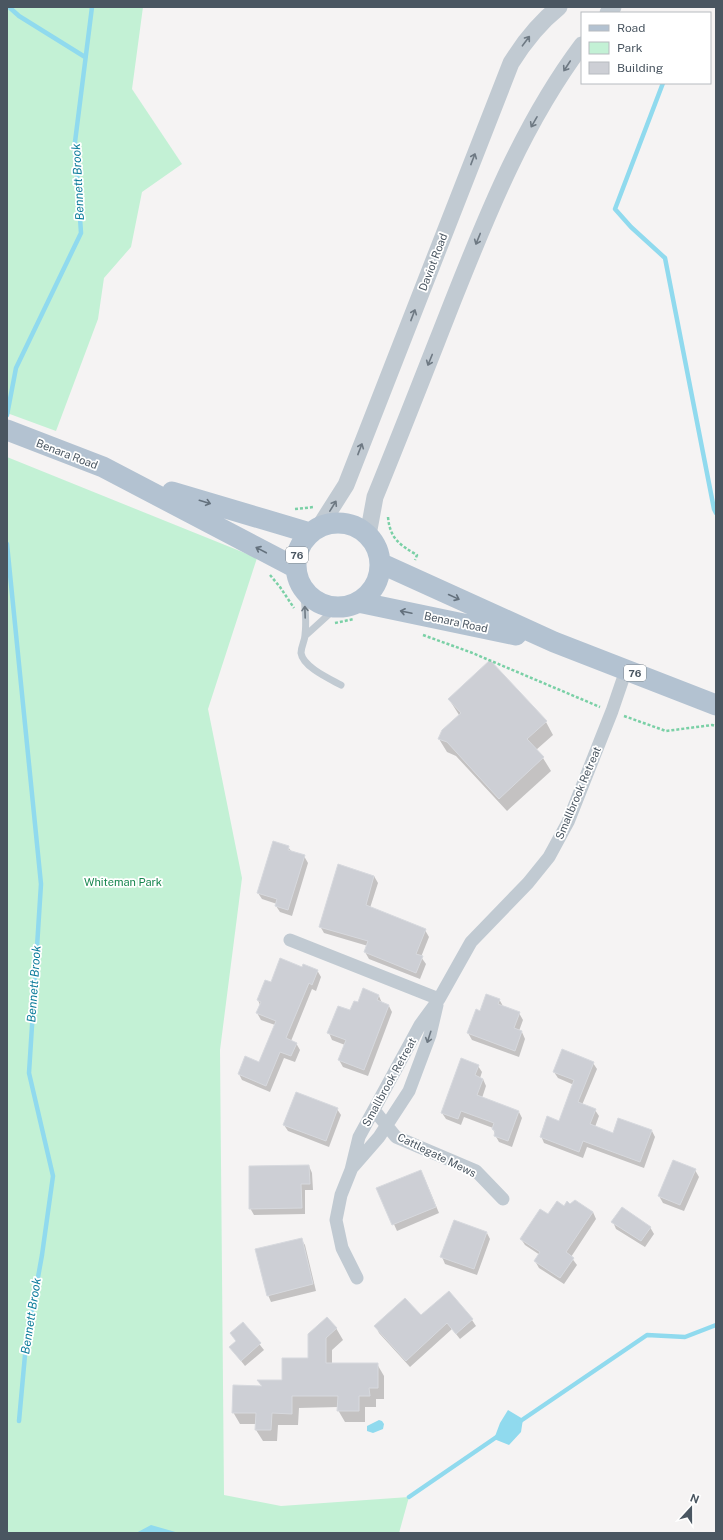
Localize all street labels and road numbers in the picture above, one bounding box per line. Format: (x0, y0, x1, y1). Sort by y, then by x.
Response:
street label: Daviot Road (417, 231, 449, 293)
street label: Benara Road (35, 437, 99, 471)
road number: 76 (286, 547, 308, 563)
street label: Benara Road (423, 609, 489, 635)
road number: 76 (624, 665, 646, 681)
street label: Smallbrook Retreat (553, 745, 603, 841)
street label: Smallbrook Retreat (360, 1036, 418, 1128)
street label: Cattlegate Mews (396, 1131, 479, 1179)

